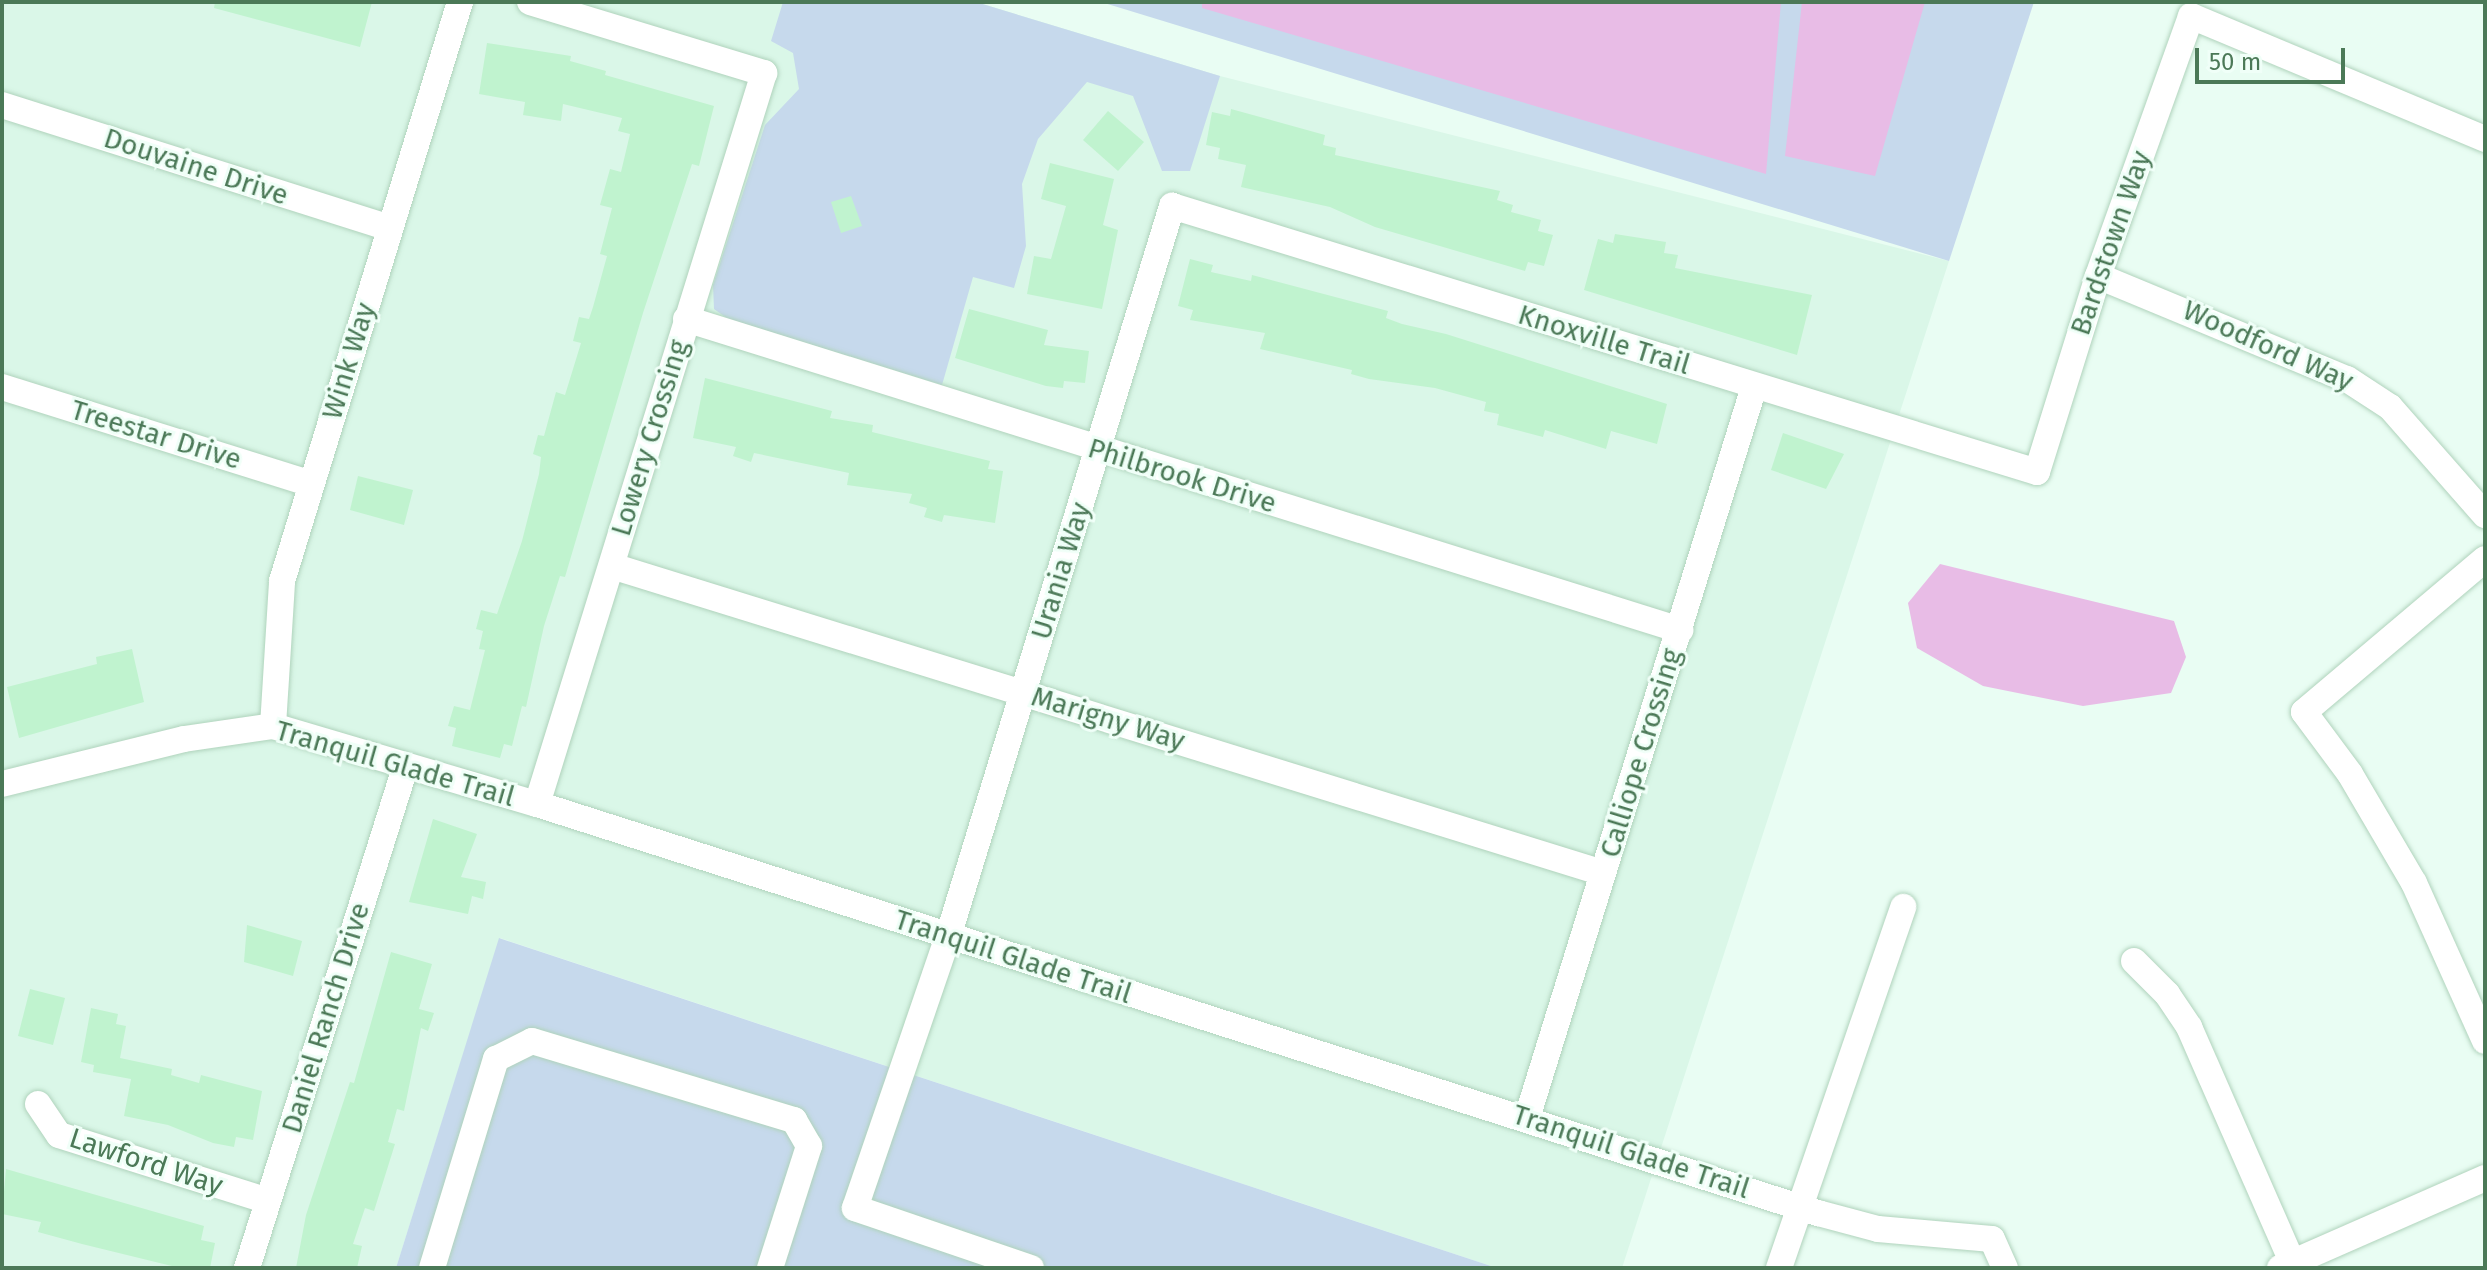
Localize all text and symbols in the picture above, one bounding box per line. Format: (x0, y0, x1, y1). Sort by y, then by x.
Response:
scale bar (2199, 32, 2349, 82)
text: 50 m (2209, 48, 2261, 76)
street label: Douvaine Drive (100, 121, 292, 213)
street label: Bardstown Way (2064, 146, 2158, 340)
street label: Woodford Way (2178, 293, 2358, 399)
street label: Knoxville Trail (1514, 298, 1694, 382)
street label: Wink Way (315, 299, 383, 423)
street label: Lowery Crossing (604, 336, 696, 540)
street label: Treestar Drive (67, 393, 245, 477)
street label: Philbrook Drive (1084, 431, 1280, 521)
street label: Urania Way (1024, 498, 1098, 644)
street label: Calliope Crossing (1593, 645, 1689, 861)
street label: Marigny Way (1027, 680, 1189, 758)
street label: Tranquil Glade Trail (272, 714, 518, 814)
street label: Daniel Ranch Drive (275, 899, 377, 1137)
street label: Tranquil Glade Trail (890, 903, 1136, 1011)
street label: Tranquil Glade Trail (1508, 1098, 1754, 1206)
street label: Lawford Way (65, 1121, 227, 1203)

